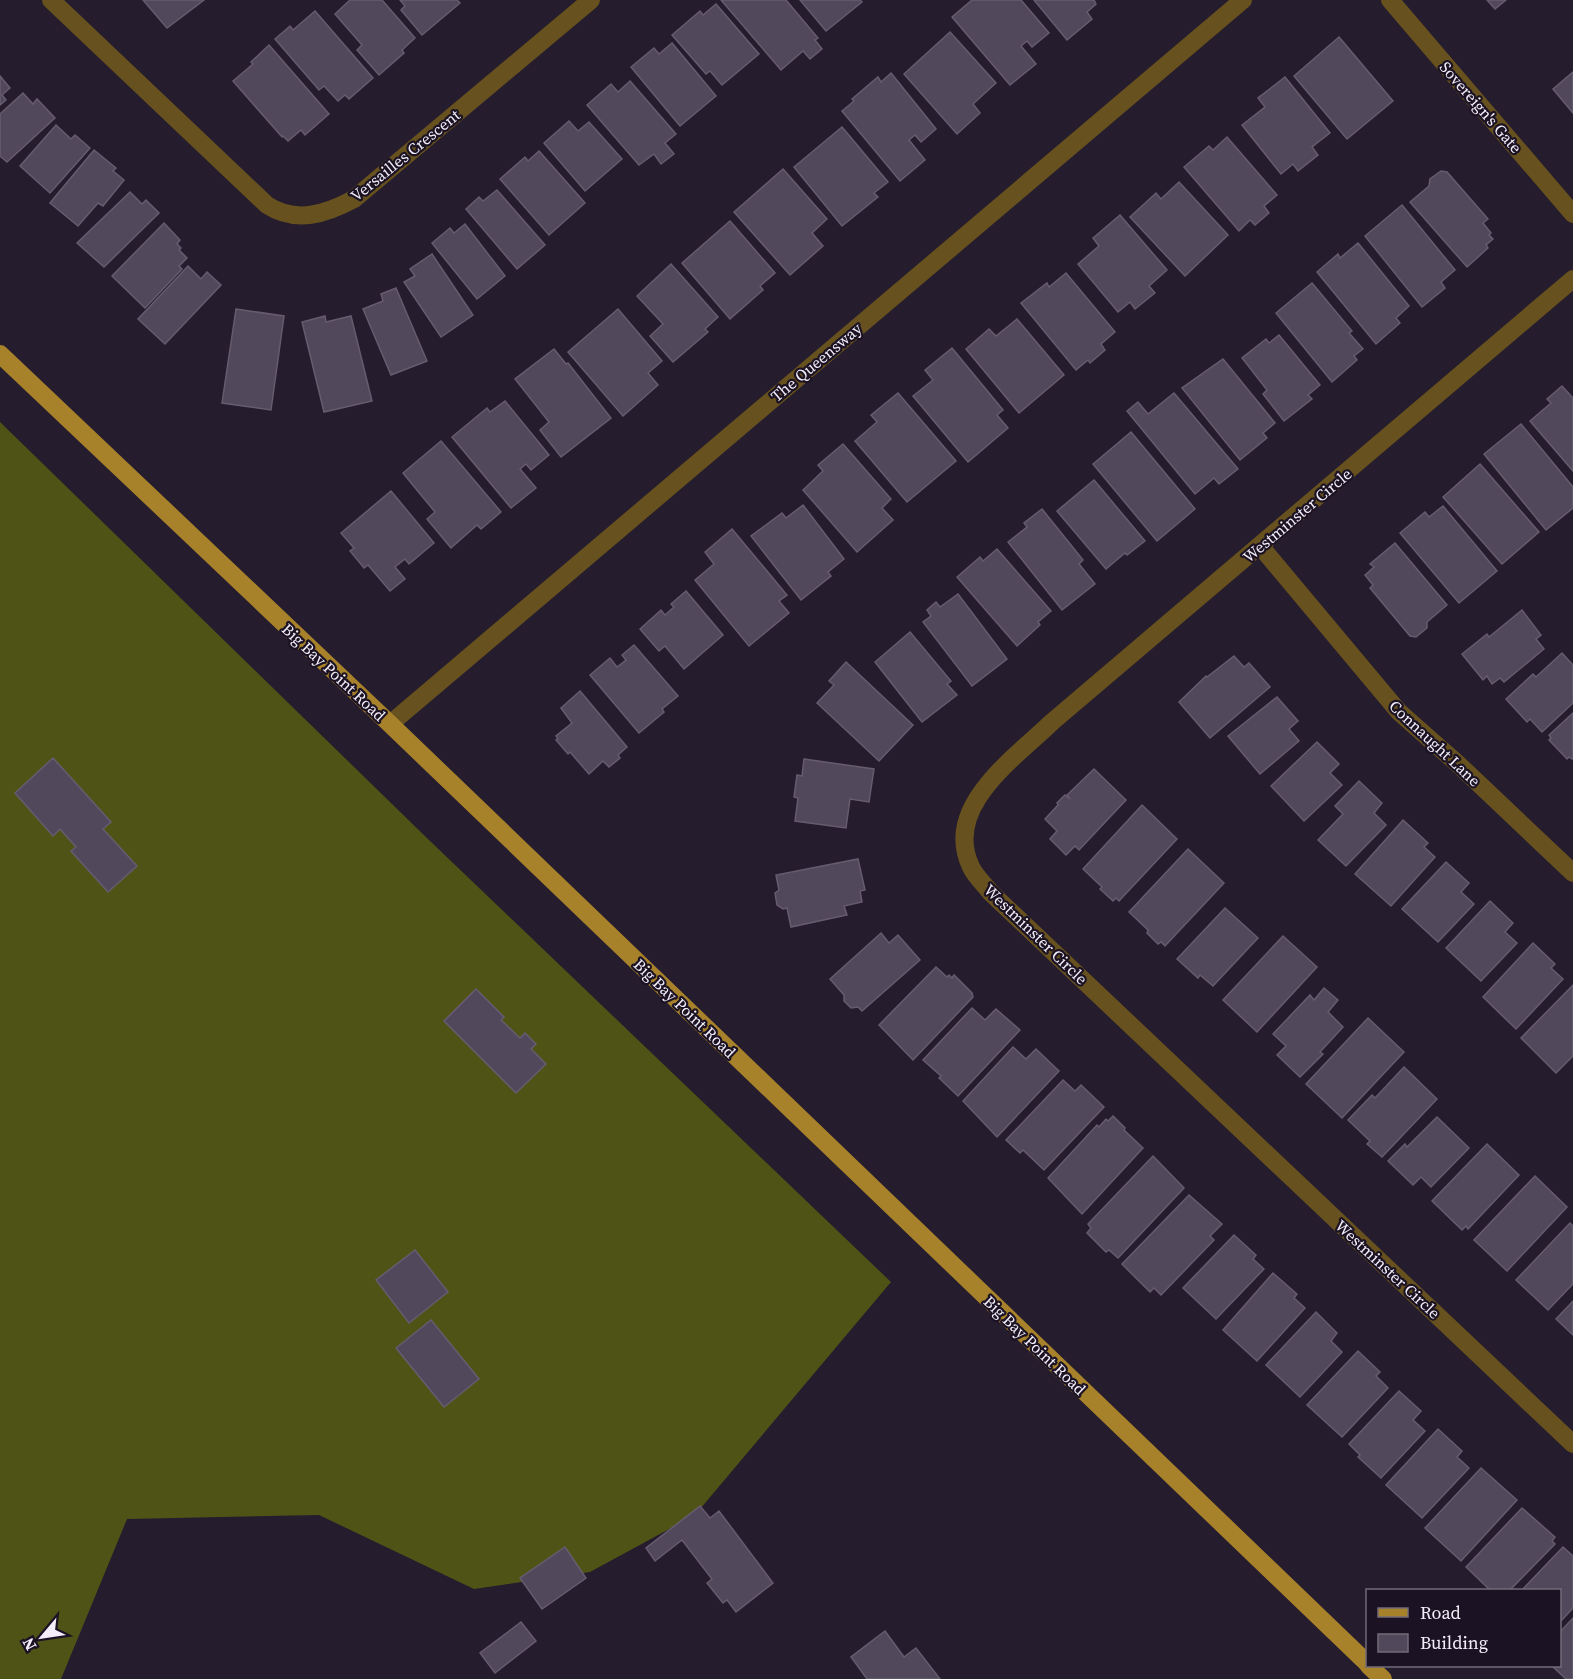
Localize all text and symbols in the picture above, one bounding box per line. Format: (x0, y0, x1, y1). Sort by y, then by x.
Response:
street label: Sovereign's Gate (1435, 56, 1527, 158)
street label: Versailles Crescent (346, 103, 465, 206)
street label: The Queensway (766, 317, 867, 407)
street label: Westminster Circle (1238, 463, 1356, 567)
street label: Big Bay Point Road (277, 618, 391, 726)
street label: Connaught Lane (1384, 695, 1486, 791)
street label: Westminster Circle (979, 879, 1093, 989)
street label: Big Bay Point Road (629, 953, 741, 1063)
street label: Westminster Circle (1331, 1214, 1445, 1324)
street label: Big Bay Point Road (979, 1290, 1091, 1400)
legend (1366, 1589, 1561, 1667)
text: Road (1420, 1600, 1461, 1625)
north arrow (12, 1607, 72, 1667)
text: Building (1420, 1630, 1488, 1655)
text: N (16, 1634, 41, 1655)

